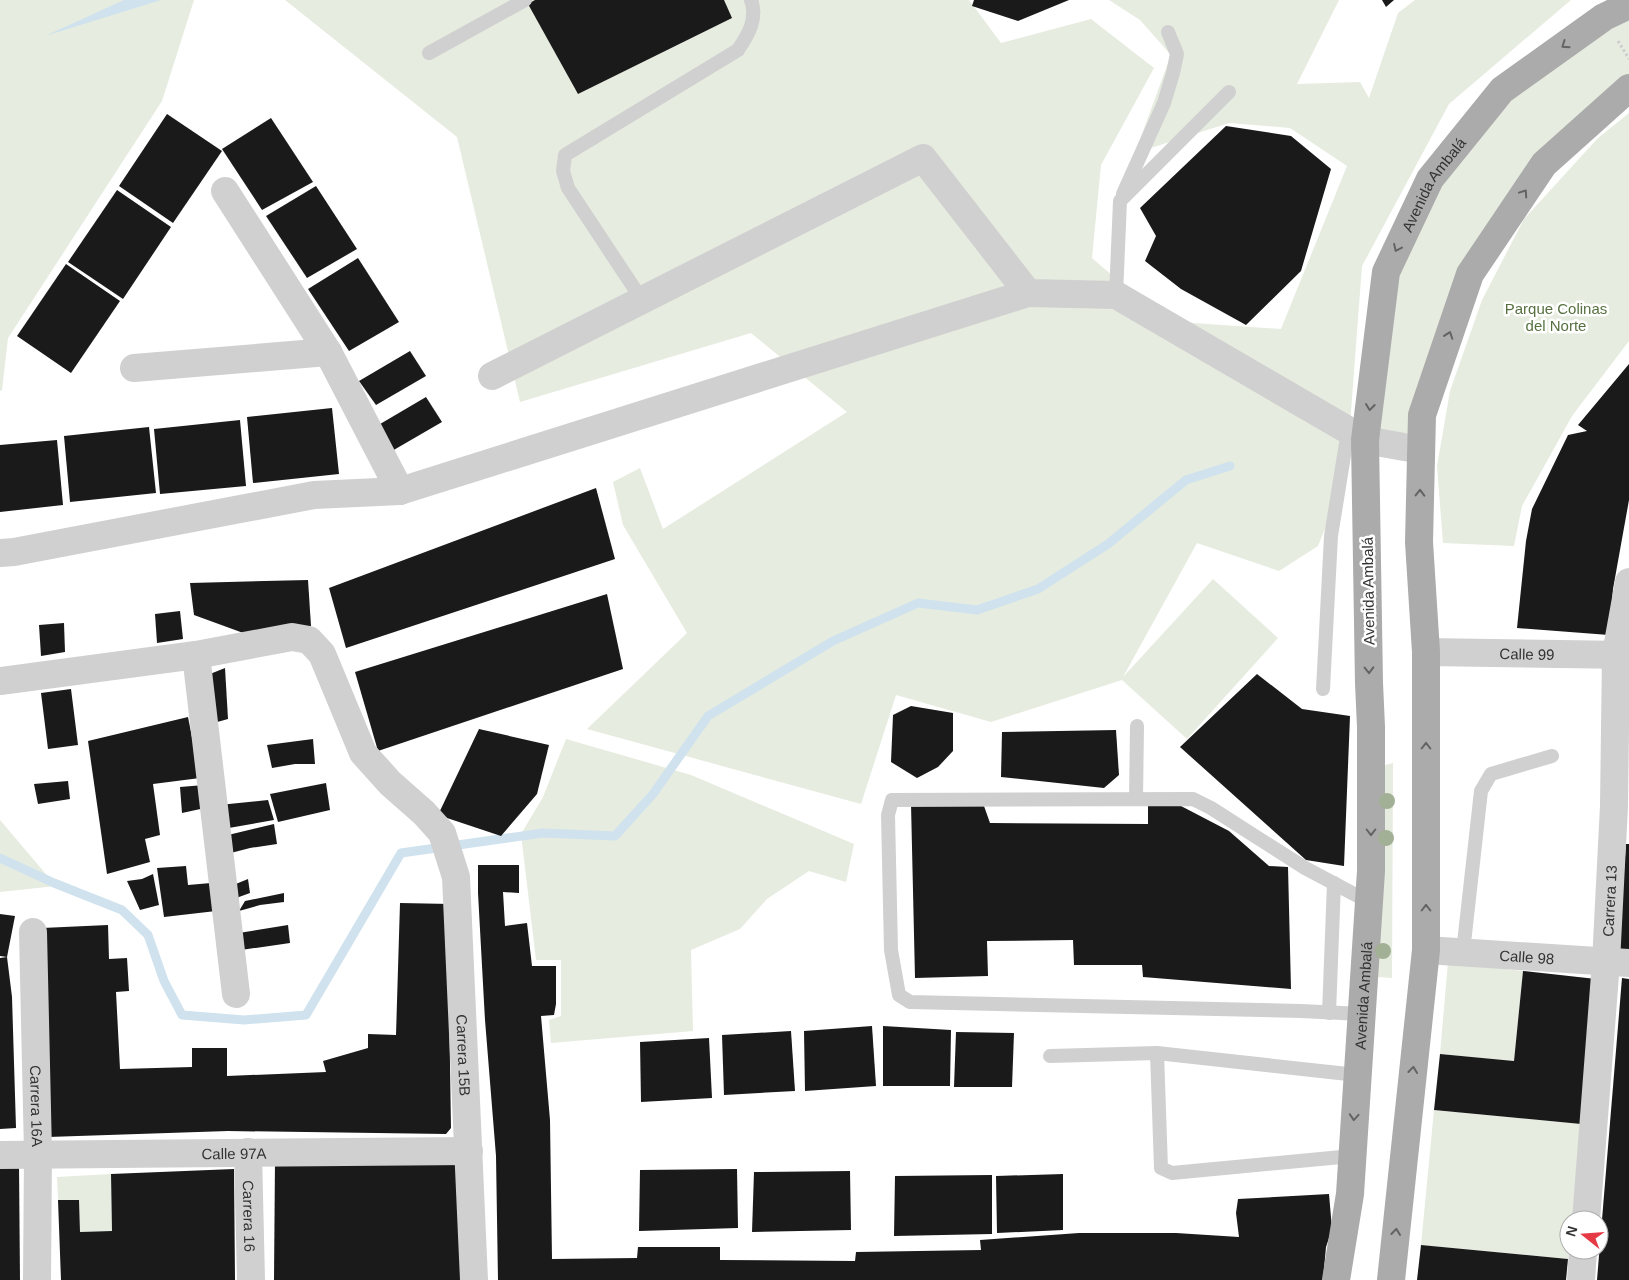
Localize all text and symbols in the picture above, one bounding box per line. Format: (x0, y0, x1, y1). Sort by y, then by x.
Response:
one-way arrow (1562, 40, 1571, 48)
street label: Avenida Ambalá (1398, 133, 1469, 234)
one-way arrow (1518, 189, 1528, 198)
one-way arrow (1393, 243, 1404, 252)
park label: Parque Colinas del Norte (1505, 300, 1607, 334)
one-way arrow (1443, 332, 1453, 340)
one-way arrow (1365, 402, 1375, 411)
one-way arrow (1415, 489, 1425, 497)
street label: Avenida Ambalá (1359, 536, 1377, 645)
street label: Calle 99 (1499, 645, 1555, 662)
one-way arrow (1364, 666, 1374, 674)
one-way arrow (1421, 741, 1431, 749)
one-way arrow (1366, 829, 1376, 837)
street label: Carrera 13 (1599, 865, 1619, 937)
one-way arrow (1421, 904, 1431, 912)
street label: Avenida Ambalá (1351, 940, 1375, 1050)
street label: Calle 98 (1499, 946, 1555, 967)
street label: Carrera 15B (454, 1014, 474, 1096)
street label: Carrera 16A (28, 1065, 46, 1147)
one-way arrow (1407, 1066, 1418, 1074)
one-way arrow (1349, 1113, 1360, 1121)
street label: Calle 97A (201, 1144, 267, 1162)
street label: Carrera 16 (240, 1180, 259, 1252)
north arrow (1559, 1210, 1609, 1260)
text: N (1562, 1224, 1581, 1238)
one-way arrow (1390, 1227, 1401, 1235)

